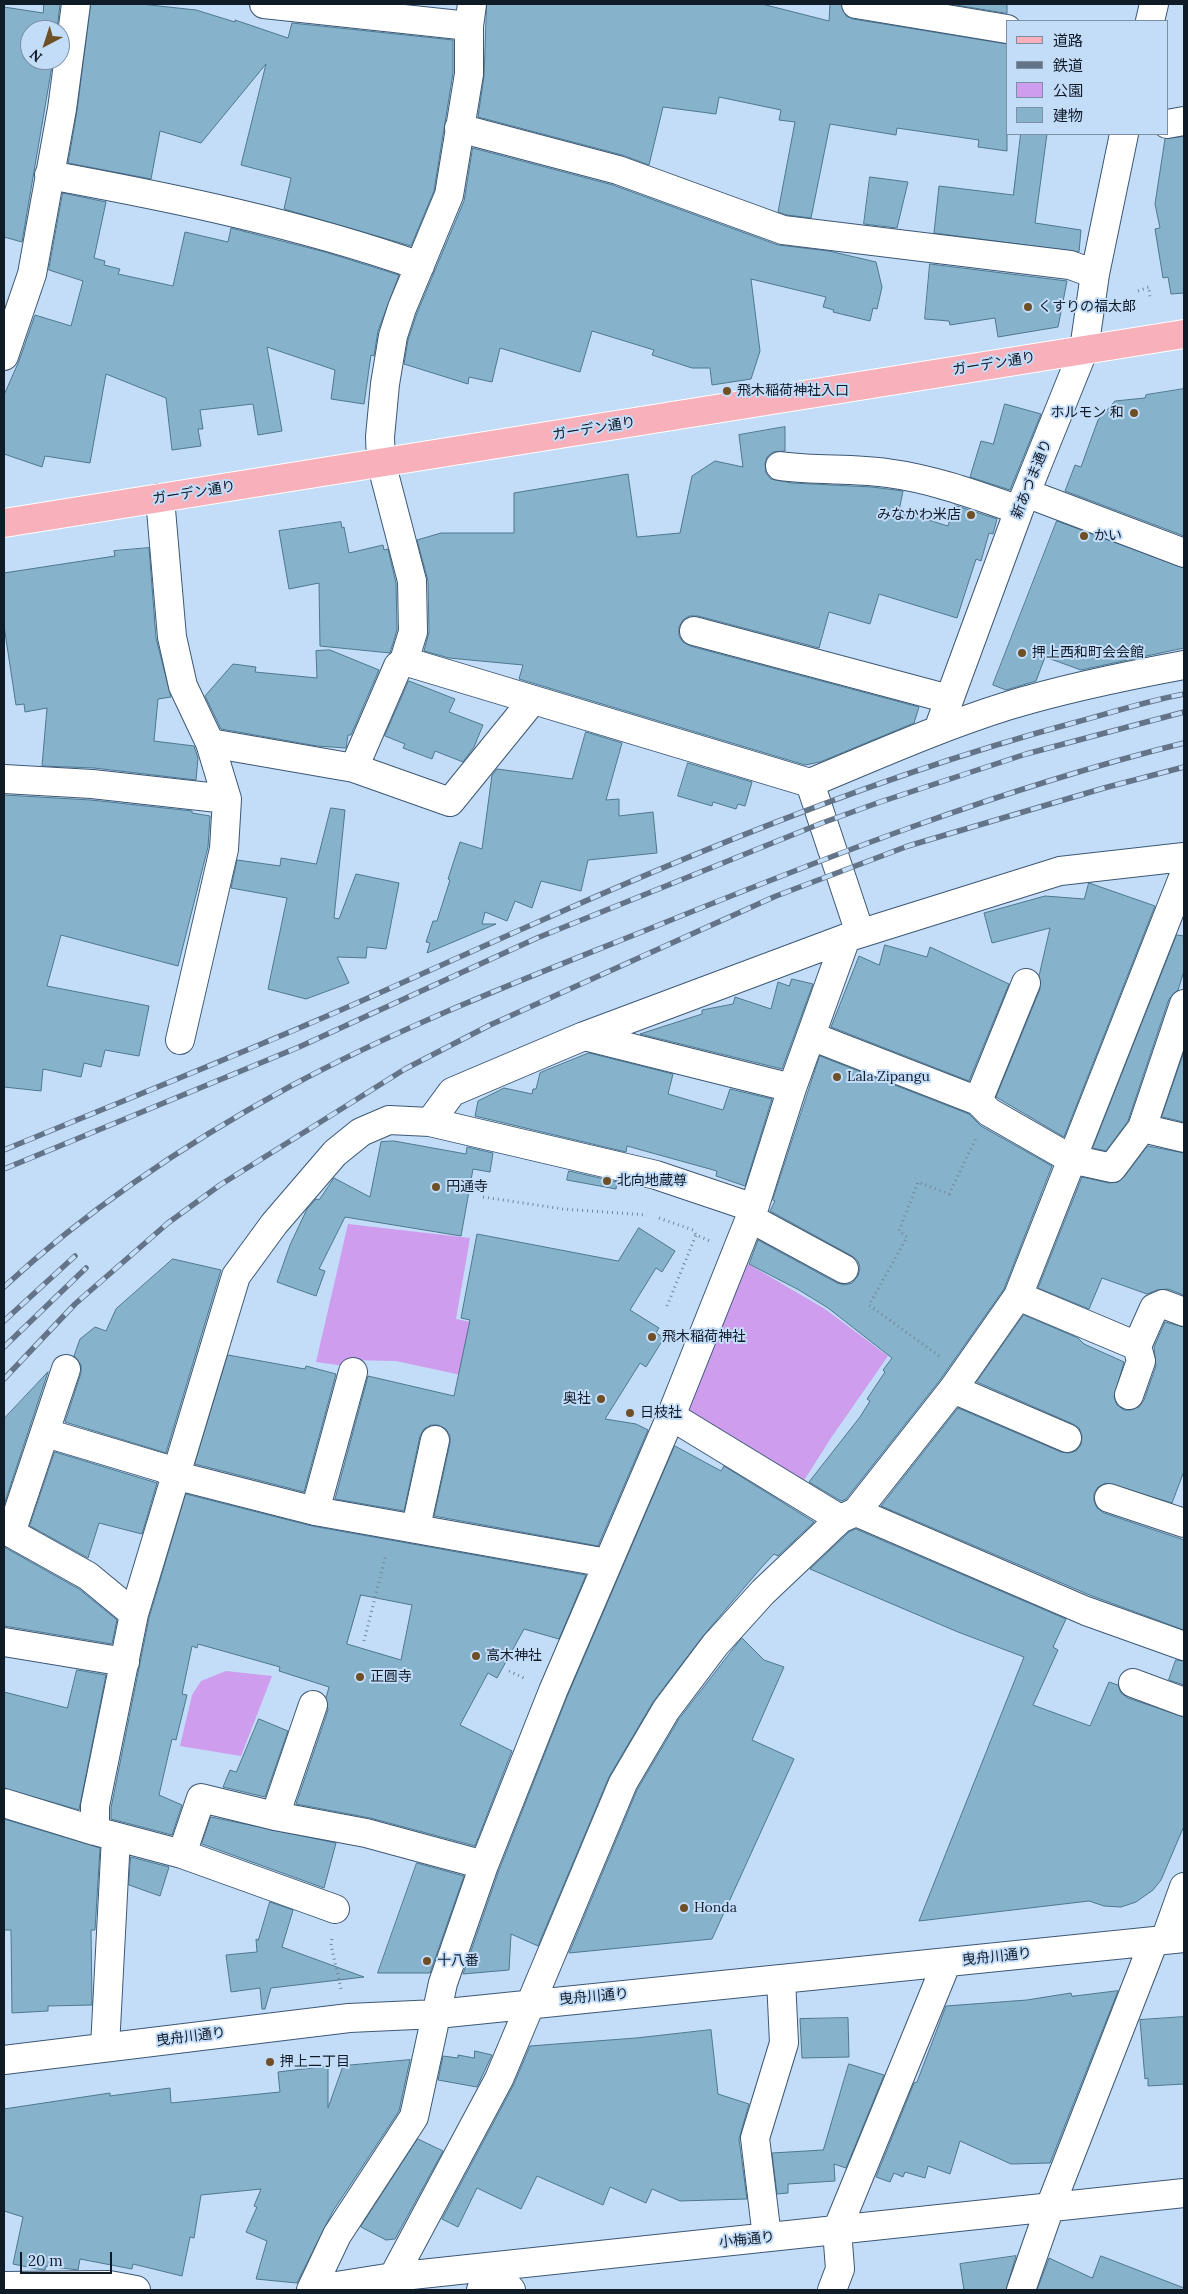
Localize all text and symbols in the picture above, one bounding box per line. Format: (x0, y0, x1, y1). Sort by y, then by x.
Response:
north arrow (20, 20, 70, 70)
legend (1006, 20, 1168, 135)
text: 道路 (1053, 31, 1083, 50)
text: N (26, 45, 46, 66)
text: 鉄道 (1053, 56, 1083, 75)
text: 公園 (1053, 81, 1083, 100)
text: 建物 (1053, 106, 1083, 125)
place label: くすりの福太郎 (1038, 299, 1136, 315)
marker: くすりの福太郎 (1022, 301, 1034, 313)
street label: ガーデン通り (951, 349, 1037, 379)
place label: 飛木稲荷神社入口 (737, 383, 849, 399)
marker: 飛木稲荷神社入口 (721, 385, 733, 397)
place label: ホルモン 和 (1050, 405, 1124, 421)
marker: ホルモン 和 (1128, 407, 1140, 419)
street label: ガーデン通り (551, 414, 637, 444)
street label: 新あづま通り (1008, 437, 1056, 521)
street label: ガーデン通り (151, 478, 237, 508)
place label: みなかわ米店 (877, 507, 961, 523)
marker: みなかわ米店 (965, 509, 977, 521)
place label: かい (1094, 528, 1122, 544)
marker: かい (1078, 530, 1090, 542)
place label: 押上西和町会会館 (1032, 645, 1144, 661)
marker: 押上西和町会会館 (1016, 647, 1028, 659)
place label: Lala Zipangu (847, 1069, 930, 1085)
marker: Lala Zipangu (831, 1071, 843, 1083)
place label: 北向地蔵尊 (617, 1173, 687, 1189)
marker: 北向地蔵尊 (601, 1175, 613, 1187)
place label: 円通寺 (446, 1179, 488, 1195)
marker: 円通寺 (430, 1181, 442, 1193)
place label: 飛木稲荷神社 (662, 1329, 746, 1345)
marker: 飛木稲荷神社 (646, 1331, 658, 1343)
place label: 奥社 (563, 1391, 591, 1407)
marker: 奥社 (595, 1393, 607, 1405)
place label: 日枝社 (640, 1405, 682, 1421)
marker: 日枝社 (624, 1407, 636, 1419)
place label: 高木神社 (486, 1648, 542, 1664)
marker: 高木神社 (470, 1650, 482, 1662)
place label: 正圓寺 (370, 1669, 412, 1685)
marker: 正圓寺 (354, 1671, 366, 1683)
place label: Honda (694, 1900, 737, 1916)
marker: Honda (678, 1902, 690, 1914)
street label: 曳舟川通り (961, 1945, 1033, 1969)
place label: 十八番 (437, 1953, 479, 1969)
marker: 十八番 (421, 1955, 433, 1967)
street label: 曳舟川通り (558, 1986, 630, 2008)
street label: 曳舟川通り (155, 2024, 227, 2050)
place label: 押上二丁目 (280, 2054, 350, 2070)
marker: 押上二丁目 (264, 2056, 276, 2068)
street label: 小梅通り (718, 2229, 776, 2251)
scale bar (22, 2242, 115, 2274)
text: 20 m (28, 2251, 63, 2270)

